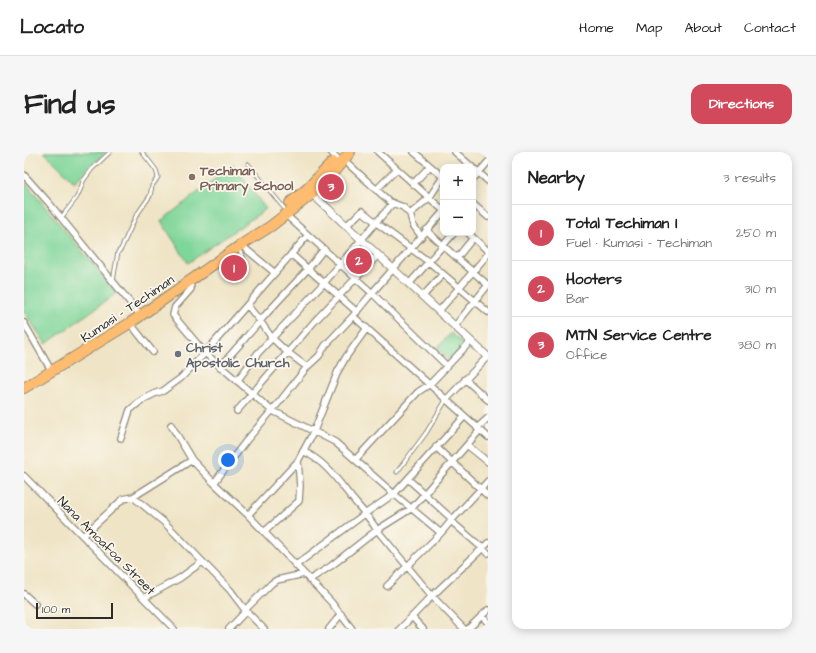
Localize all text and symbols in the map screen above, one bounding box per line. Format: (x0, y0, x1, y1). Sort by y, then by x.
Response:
text: Locato (20, 14, 84, 41)
text: Home (579, 18, 614, 38)
text: Map (636, 18, 662, 38)
text: About (684, 18, 722, 38)
text: Contact (744, 18, 796, 38)
button: Directions (691, 84, 792, 124)
text: Find us (24, 85, 115, 124)
place label: Techiman Primary School (199, 162, 293, 196)
map controls (440, 164, 476, 236)
button: + (440, 164, 476, 200)
text: Nearby (528, 166, 585, 190)
text: 3 results (723, 169, 776, 187)
marker: Techiman Primary School (187, 172, 197, 182)
pin: 3 (318, 172, 344, 202)
button: − (440, 200, 476, 236)
text: Total Techiman I (566, 213, 678, 234)
text: 1 (540, 224, 542, 242)
text: 250 m (736, 224, 776, 242)
text: Fuel · Kumasi - Techiman (566, 234, 712, 252)
pin: 2 (346, 246, 372, 276)
pin: 1 (221, 253, 247, 283)
text: Hooters (566, 269, 622, 290)
street label: Kumasi - Techiman (77, 271, 178, 347)
text: 2 (537, 280, 545, 298)
text: 310 m (744, 280, 776, 298)
text: Bar (566, 290, 589, 308)
text: MTN Service Centre (566, 325, 712, 346)
text: 3 (538, 336, 544, 354)
text: 380 m (737, 336, 776, 354)
place label: Christ Apostolic Church (186, 339, 290, 373)
text: Office (566, 346, 607, 364)
marker: Christ Apostolic Church (173, 349, 183, 359)
your location (218, 450, 238, 470)
street label: Nana Amoafoa Street (53, 493, 160, 599)
scale bar (36, 601, 113, 620)
text: 100 m (42, 602, 70, 617)

